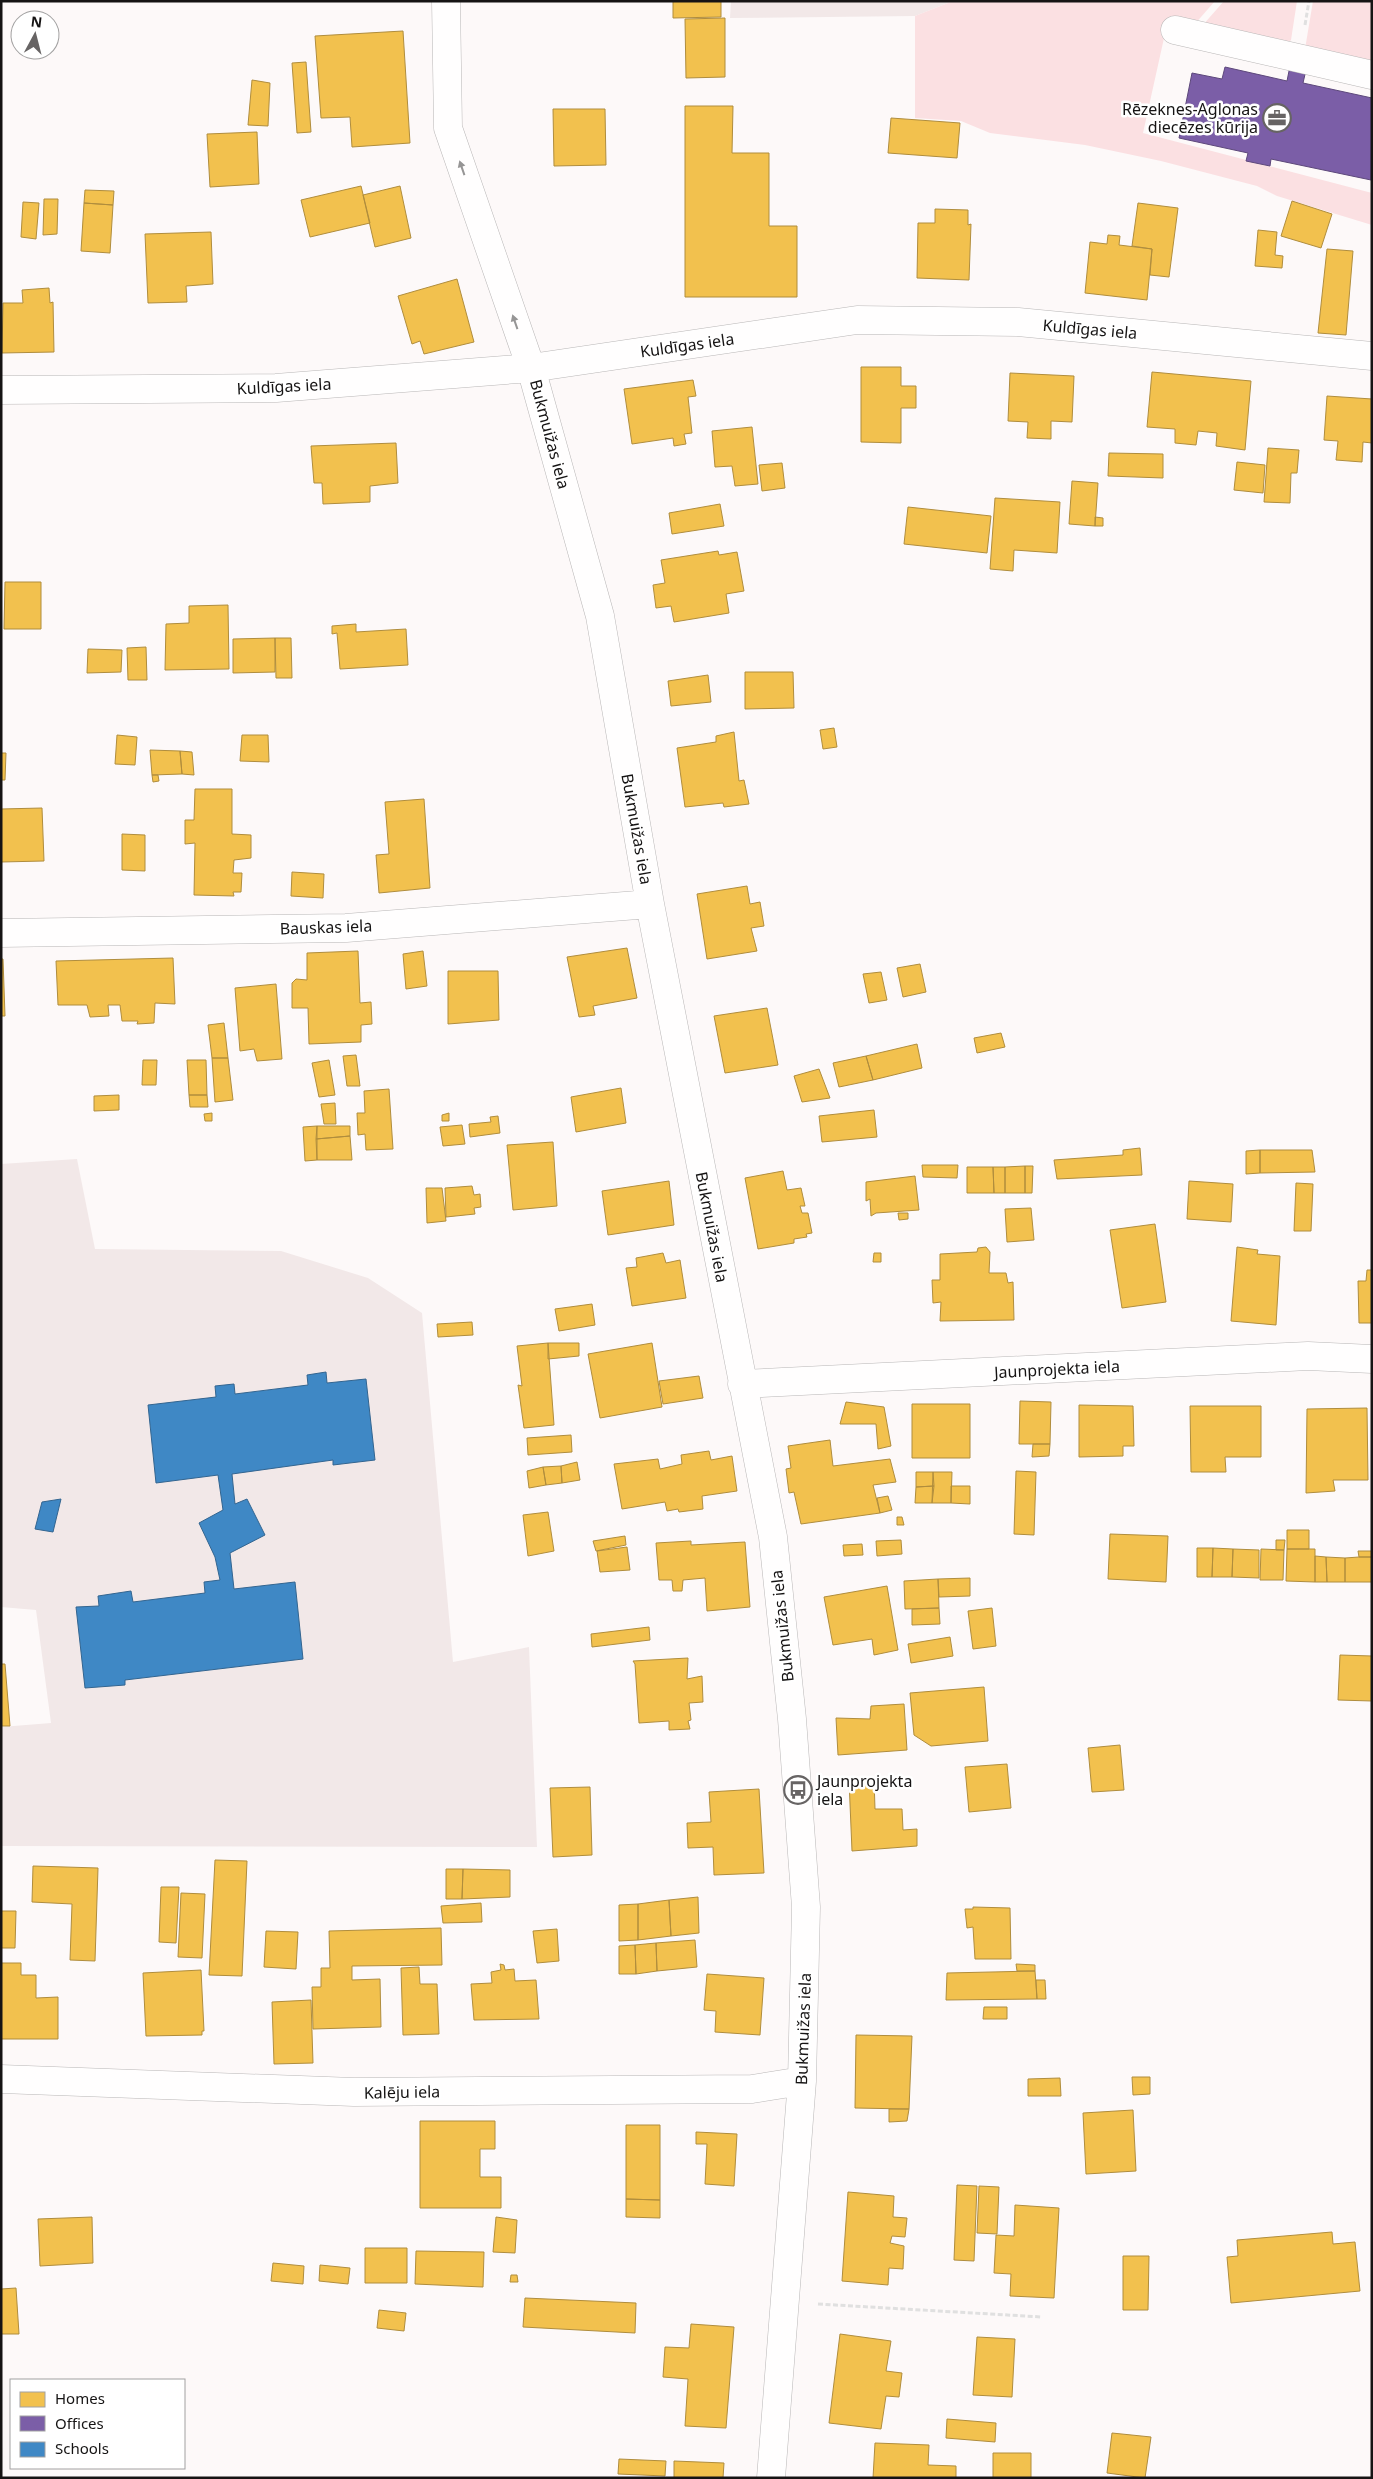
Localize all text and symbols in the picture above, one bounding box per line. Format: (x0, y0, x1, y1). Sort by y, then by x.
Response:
north arrow (10, 10, 60, 60)
text: N (30, 11, 43, 32)
place label: Rēzeknes-Aglonas diecēzes kūrija (1122, 98, 1258, 138)
office icon: Rēzeknes-Aglonas diecēzes kūrija (1262, 103, 1292, 133)
one-way arrow (458, 160, 466, 175)
one-way arrow (511, 314, 518, 329)
street label: Kuldīgas iela (1042, 314, 1138, 344)
street label: Kuldīgas iela (639, 328, 735, 362)
street label: Kuldīgas iela (236, 373, 332, 399)
street label: Bukmuižas iela (525, 377, 575, 491)
street label: Bukmuižas iela (616, 772, 658, 886)
street label: Bauskas iela (279, 914, 373, 940)
street label: Bukmuižas iela (690, 1170, 734, 1284)
street label: Jaunprojekta iela (992, 1355, 1120, 1383)
street label: Bukmuižas iela (765, 1569, 799, 1683)
place label: Jaunprojekta iela (815, 1770, 912, 1810)
bus stop icon: Jaunprojekta iela (783, 1775, 813, 1805)
street label: Bukmuižas iela (790, 1972, 816, 2086)
street label: Kalēju iela (364, 2080, 440, 2104)
legend (10, 2379, 185, 2469)
text: Homes (55, 2388, 105, 2408)
text: Offices (55, 2413, 104, 2433)
text: Schools (55, 2438, 109, 2458)

